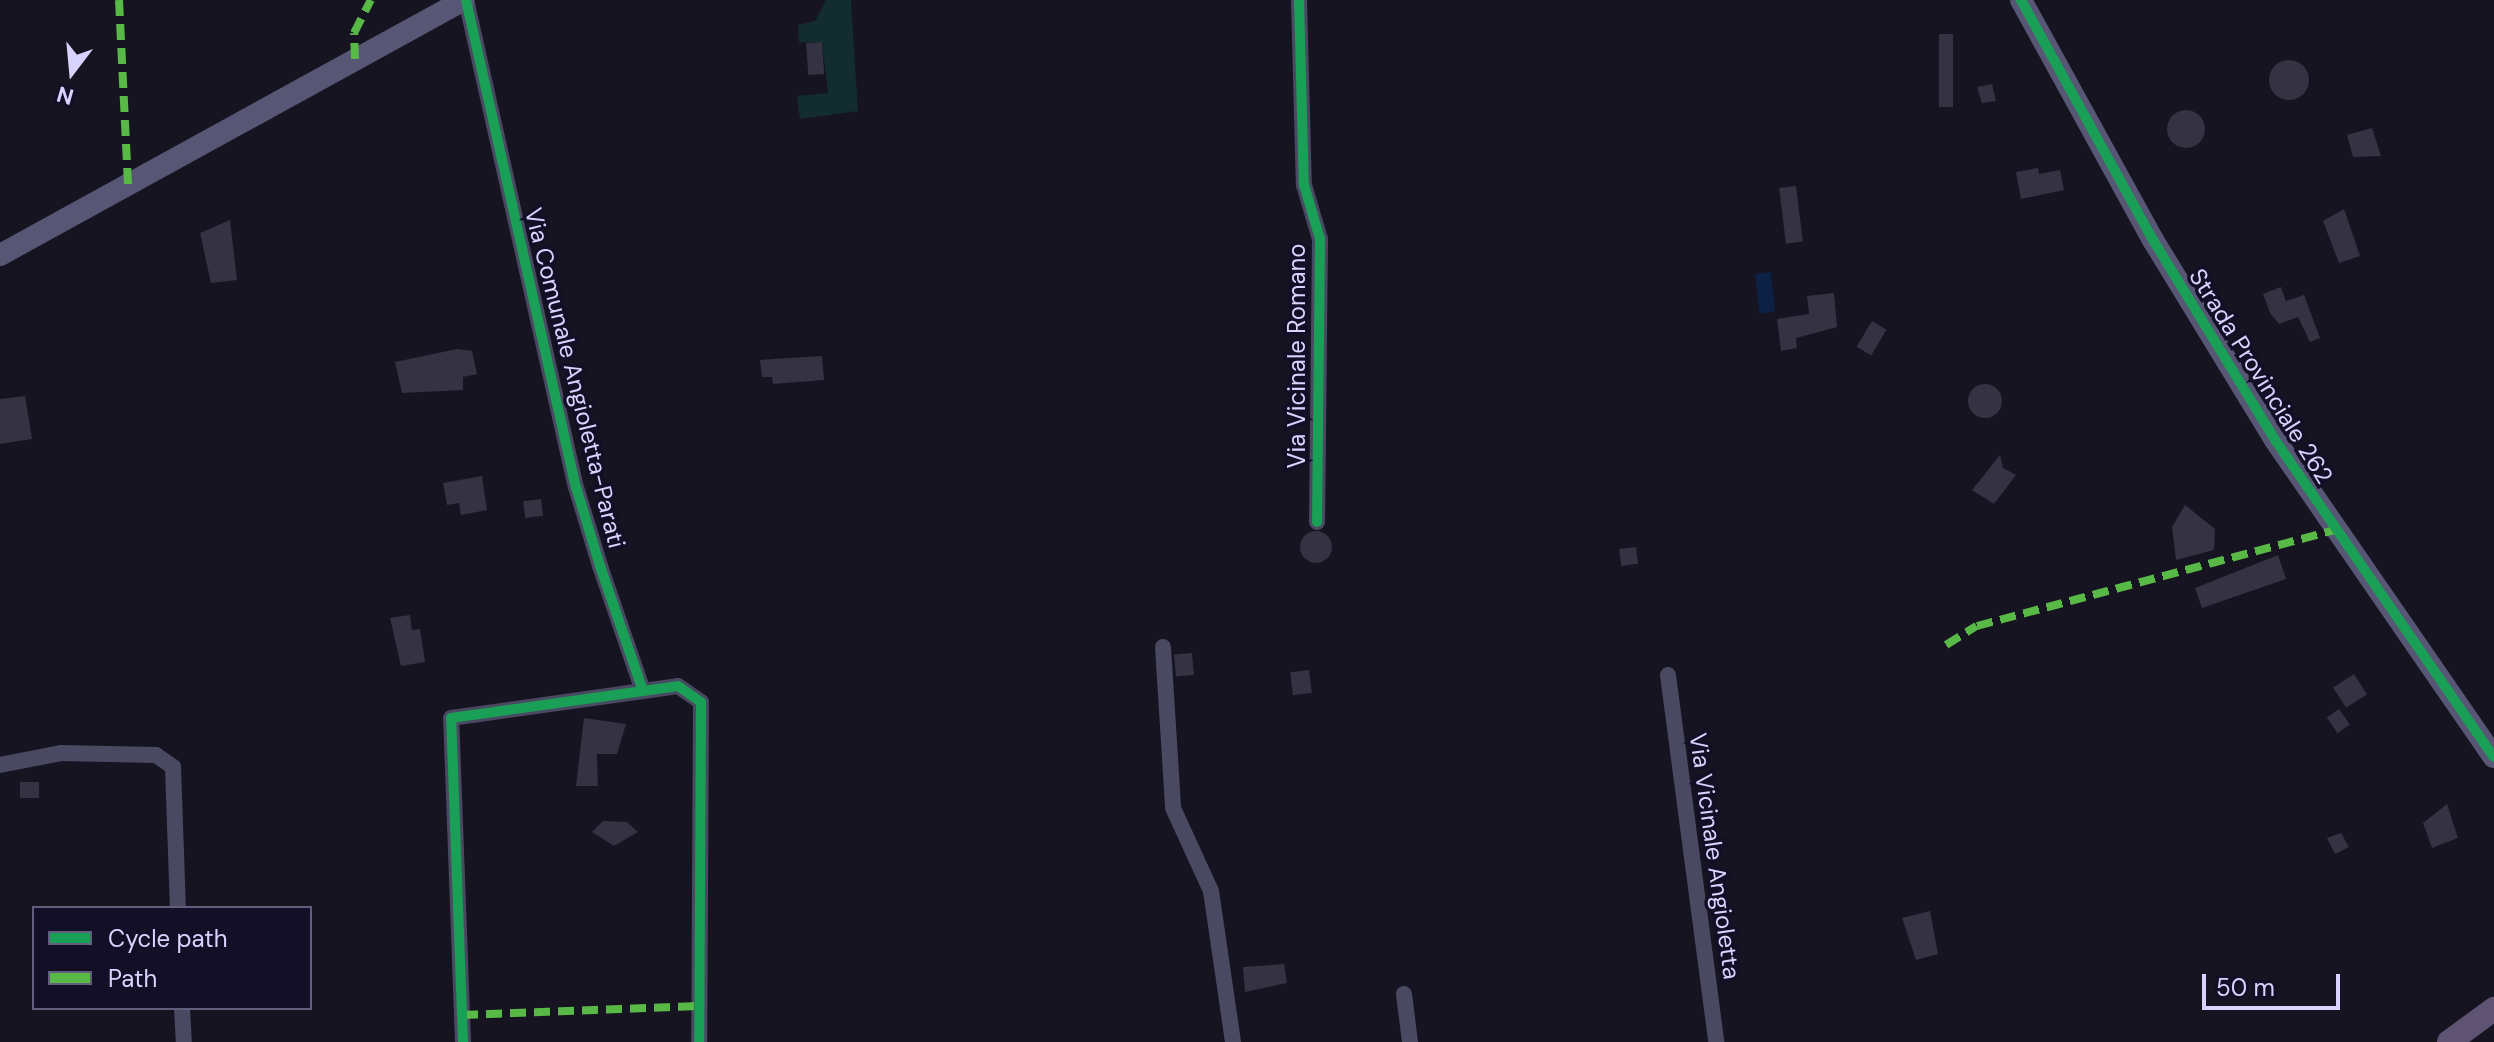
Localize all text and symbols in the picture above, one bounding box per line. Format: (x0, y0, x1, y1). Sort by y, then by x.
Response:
north arrow (32, 32, 112, 112)
text: N (54, 79, 77, 112)
street label: Via Comunale Angioletta-Parati (519, 205, 631, 551)
street label: Via Vicinale Romano (1283, 244, 1311, 468)
street label: Strada Provinciale 262 (2183, 263, 2339, 489)
street label: Via Vicinale Angioletta (1683, 731, 1747, 981)
legend (32, 906, 312, 1010)
text: Cycle path (108, 923, 227, 954)
scale bar (2206, 958, 2344, 1008)
text: Path (108, 963, 157, 994)
text: 50 m (2216, 972, 2275, 1003)

